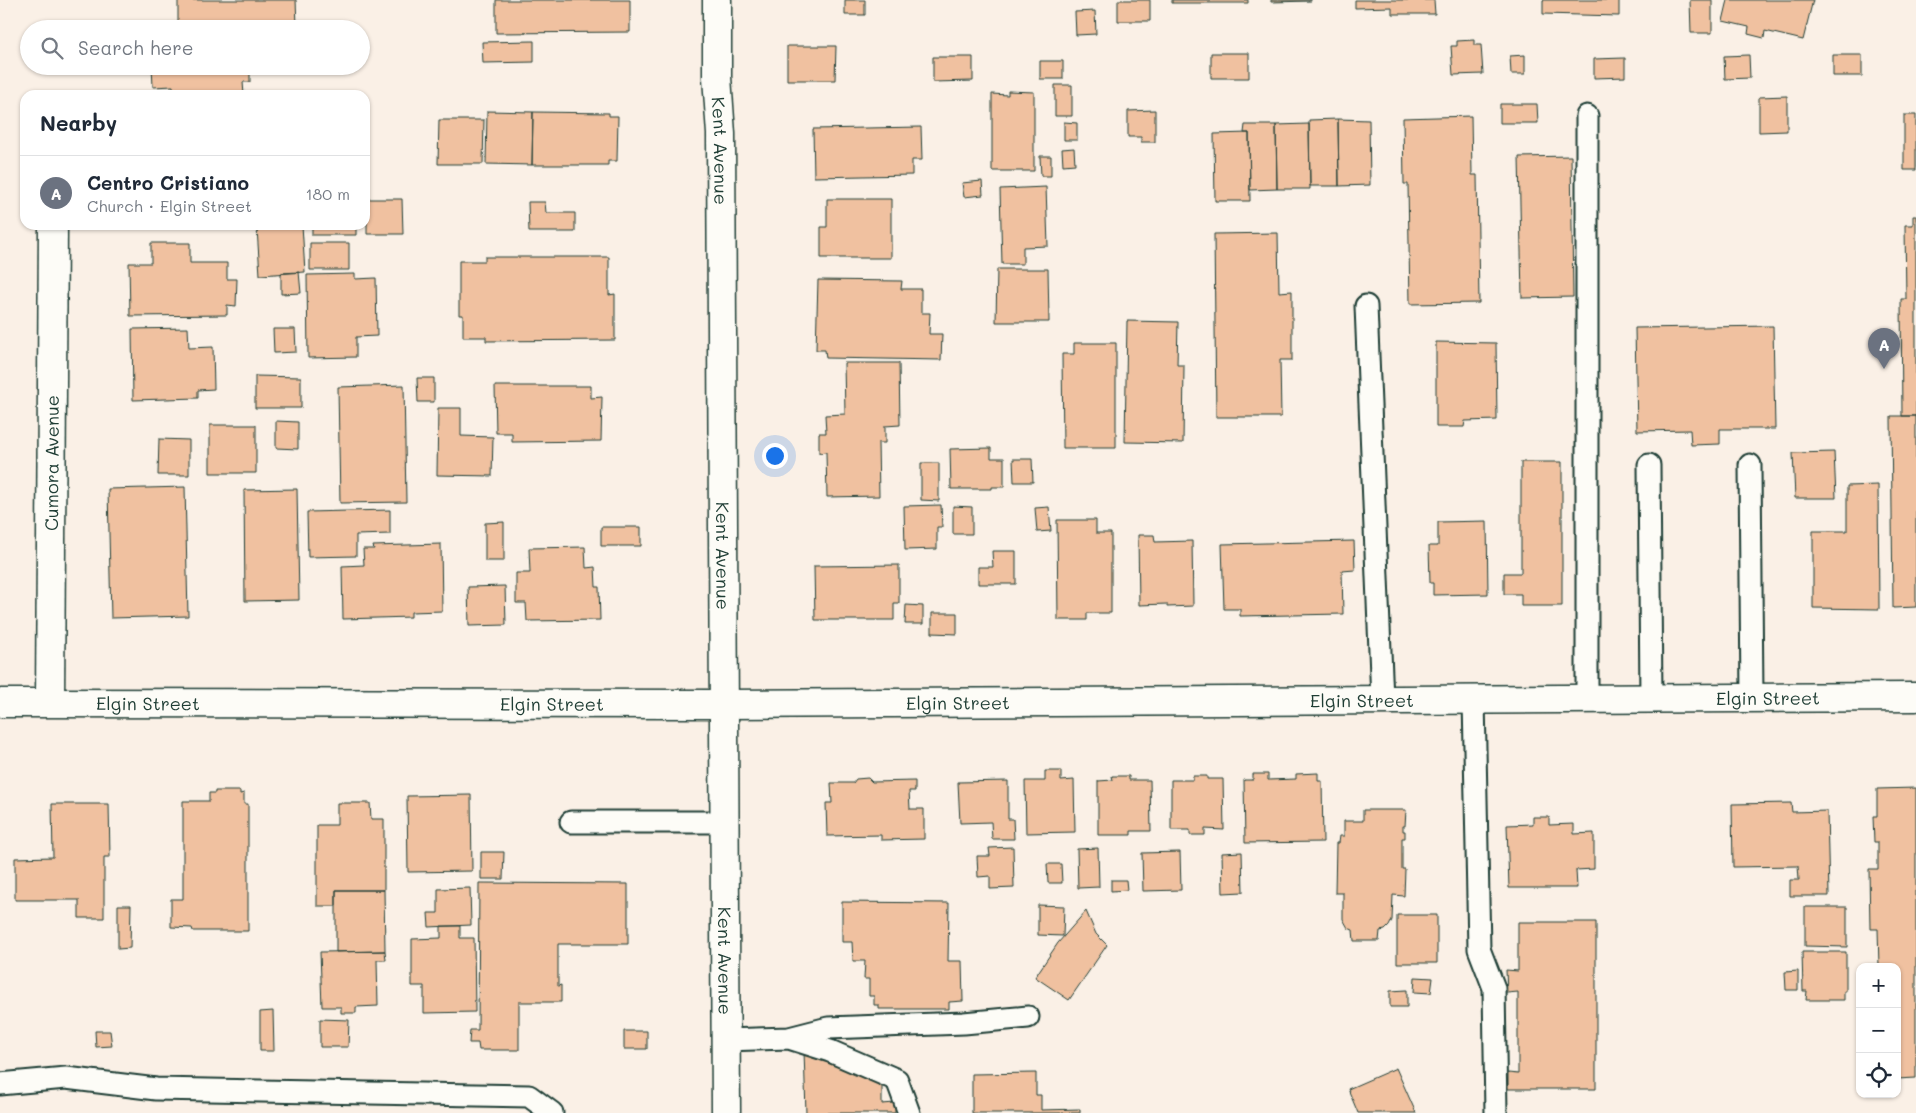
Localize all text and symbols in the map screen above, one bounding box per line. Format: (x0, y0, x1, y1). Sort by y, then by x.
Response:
search box (20, 20, 370, 75)
icon: search (38, 34, 66, 62)
text: Search here (78, 35, 194, 60)
street label: Kent Avenue (706, 96, 733, 205)
text: Nearby (40, 109, 117, 136)
text: Centro Cristiano (87, 170, 249, 195)
text: A (50, 183, 62, 204)
text: 180 m (305, 183, 350, 204)
text: Church · Elgin Street (87, 195, 252, 216)
pin: A (1868, 328, 1900, 369)
street label: Cumora Avenue (39, 395, 64, 531)
your location (762, 443, 788, 469)
street label: Kent Avenue (711, 502, 735, 610)
street label: Elgin Street (1716, 686, 1820, 710)
street label: Elgin Street (1310, 688, 1414, 713)
street label: Elgin Street (906, 690, 1010, 715)
street label: Elgin Street (96, 691, 200, 715)
street label: Elgin Street (500, 692, 604, 716)
street label: Kent Avenue (713, 907, 737, 1015)
map controls (1856, 963, 1901, 1098)
button: + (1856, 963, 1901, 1008)
button: − (1856, 1008, 1901, 1053)
button: locate (1856, 1053, 1901, 1098)

